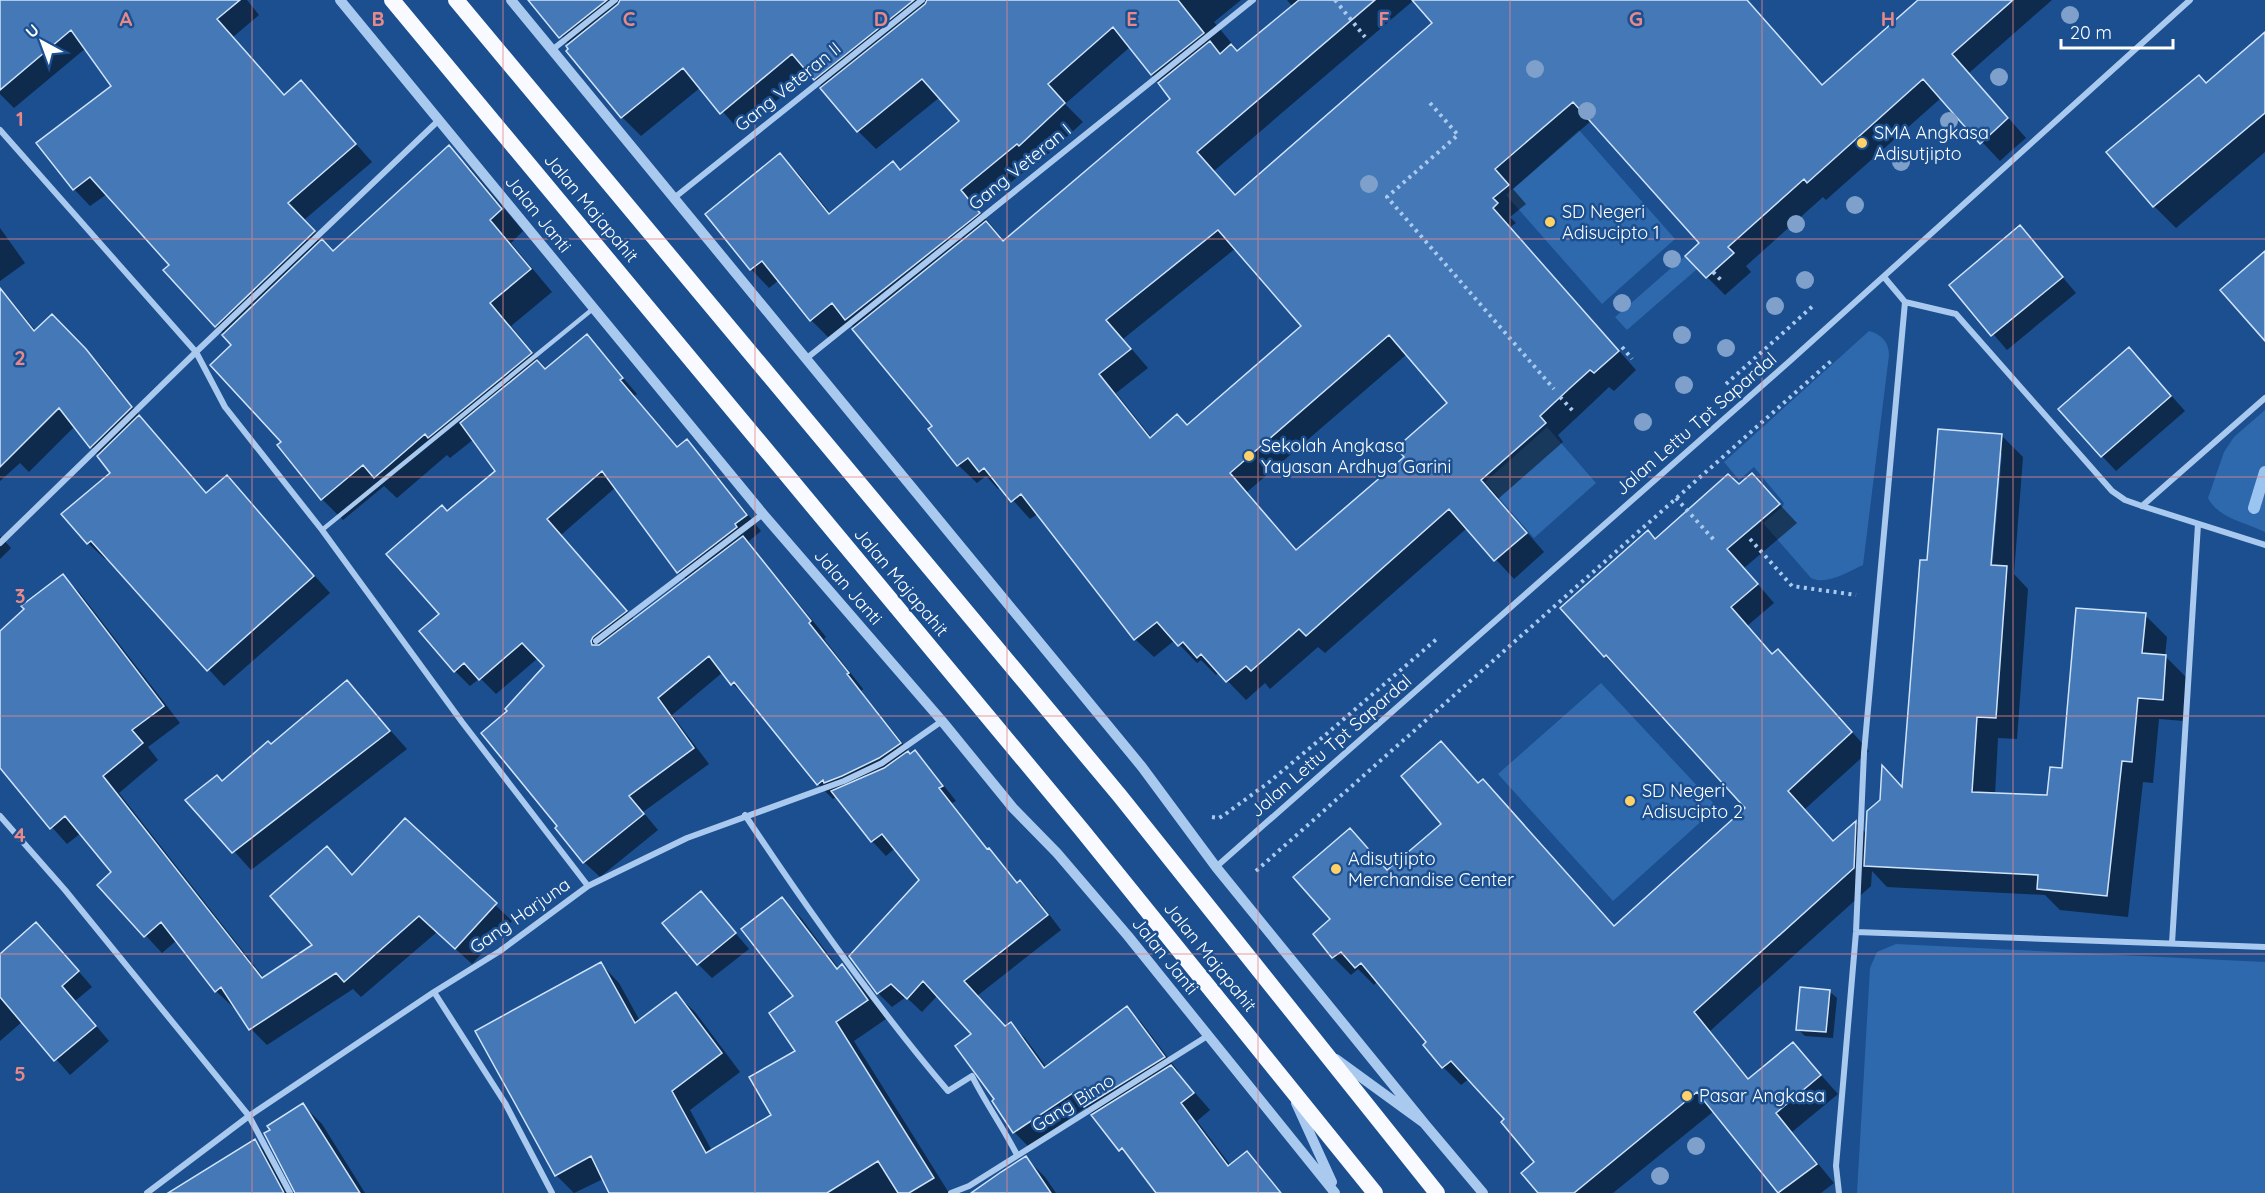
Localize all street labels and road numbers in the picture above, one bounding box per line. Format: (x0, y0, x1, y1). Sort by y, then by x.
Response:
street label: Gang Veteran II (730, 37, 845, 136)
street label: Gang Veteran I (964, 118, 1076, 215)
street label: Jalan Majapahit (539, 149, 644, 267)
street label: Jalan Janti (500, 170, 577, 257)
street label: Jalan Lettu Tpt Sapardal (1610, 347, 1781, 500)
street label: Jalan Majapahit (849, 523, 954, 641)
street label: Jalan Janti (809, 544, 888, 629)
street label: Jalan Lettu Tpt Sapardal (1245, 669, 1416, 822)
street label: Gang Harjuna (465, 873, 574, 959)
street label: Jalan Majapahit (1159, 897, 1262, 1016)
street label: Jalan Janti (1127, 912, 1204, 999)
street label: Gang Bimo (1027, 1068, 1118, 1137)

